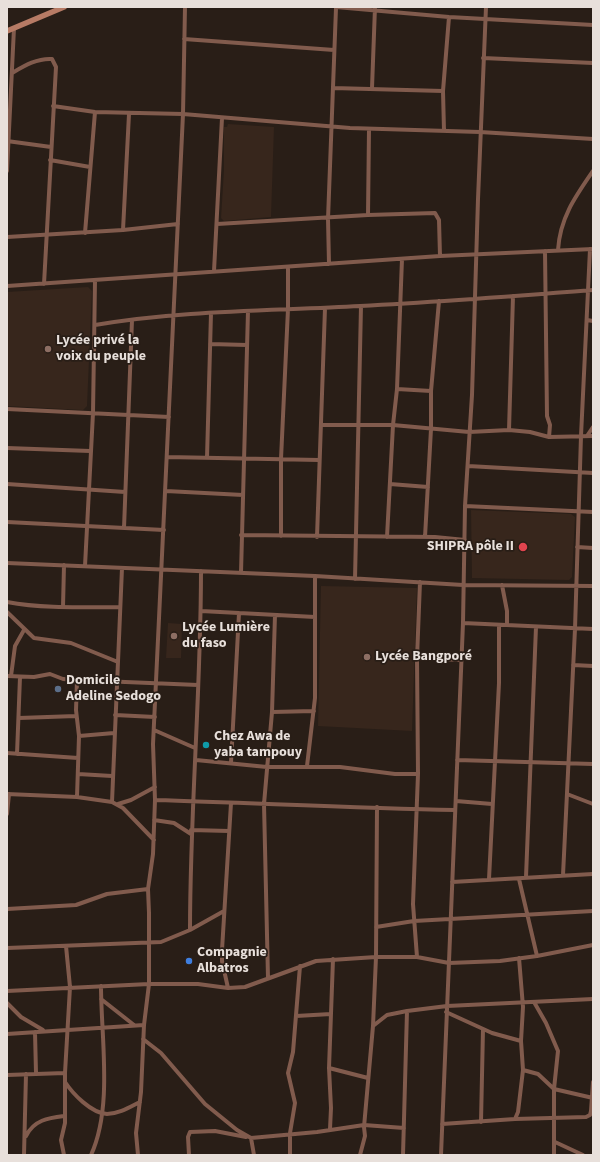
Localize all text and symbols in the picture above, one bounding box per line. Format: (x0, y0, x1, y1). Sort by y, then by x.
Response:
place label: Lycée privé la voix du peuple (56, 333, 146, 366)
marker: Lycée privé la voix du peuple (43, 344, 53, 354)
place label: SHIPRA pôle II (427, 539, 514, 555)
marker: SHIPRA pôle II (517, 541, 529, 553)
place label: Lycée Lumière du faso (182, 620, 270, 652)
marker: Lycée Lumière du faso (169, 631, 179, 641)
place label: Lycée Bangporé (375, 649, 472, 665)
marker: Lycée Bangporé (362, 652, 372, 662)
place label: Domicile Adeline Sedogo (66, 673, 161, 706)
marker: Domicile Adeline Sedogo (53, 684, 63, 694)
place label: Chez Awa de yaba tampouy (214, 729, 302, 762)
marker: Chez Awa de yaba tampouy (201, 740, 211, 750)
place label: Compagnie Albatros (197, 945, 267, 978)
marker: Compagnie Albatros (184, 956, 194, 966)

